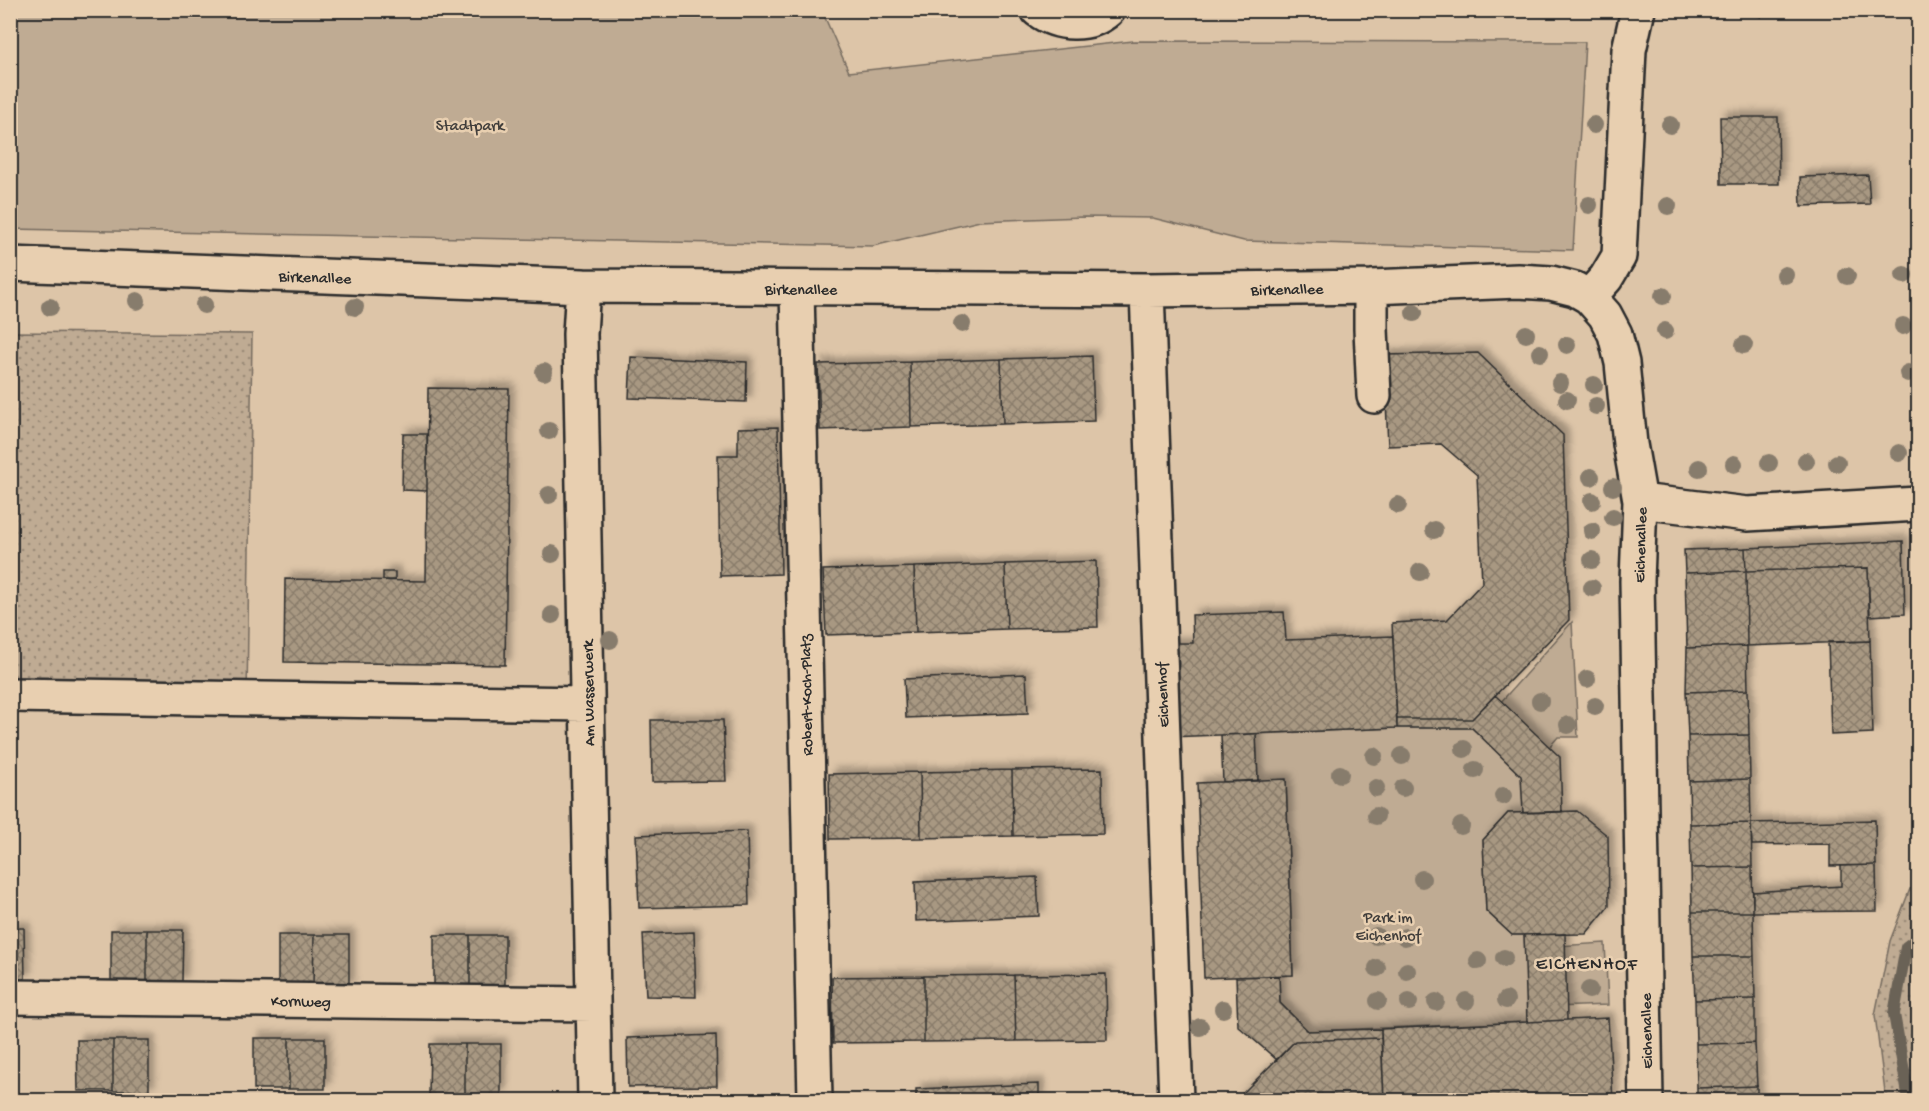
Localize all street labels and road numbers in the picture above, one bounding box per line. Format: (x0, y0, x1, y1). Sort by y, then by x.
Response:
street label: Birkenallee (277, 269, 352, 290)
street label: Birkenallee (1250, 281, 1324, 302)
street label: Birkenallee (764, 282, 838, 301)
street label: Eichenallee (1632, 506, 1653, 583)
street label: Robert-Koch-Platz (798, 633, 819, 756)
street label: Am Wasserwerk (580, 638, 601, 746)
street label: Eichenhof (1154, 661, 1175, 728)
street label: Eichenallee (1638, 992, 1659, 1069)
street label: Kornweg (271, 993, 331, 1014)

